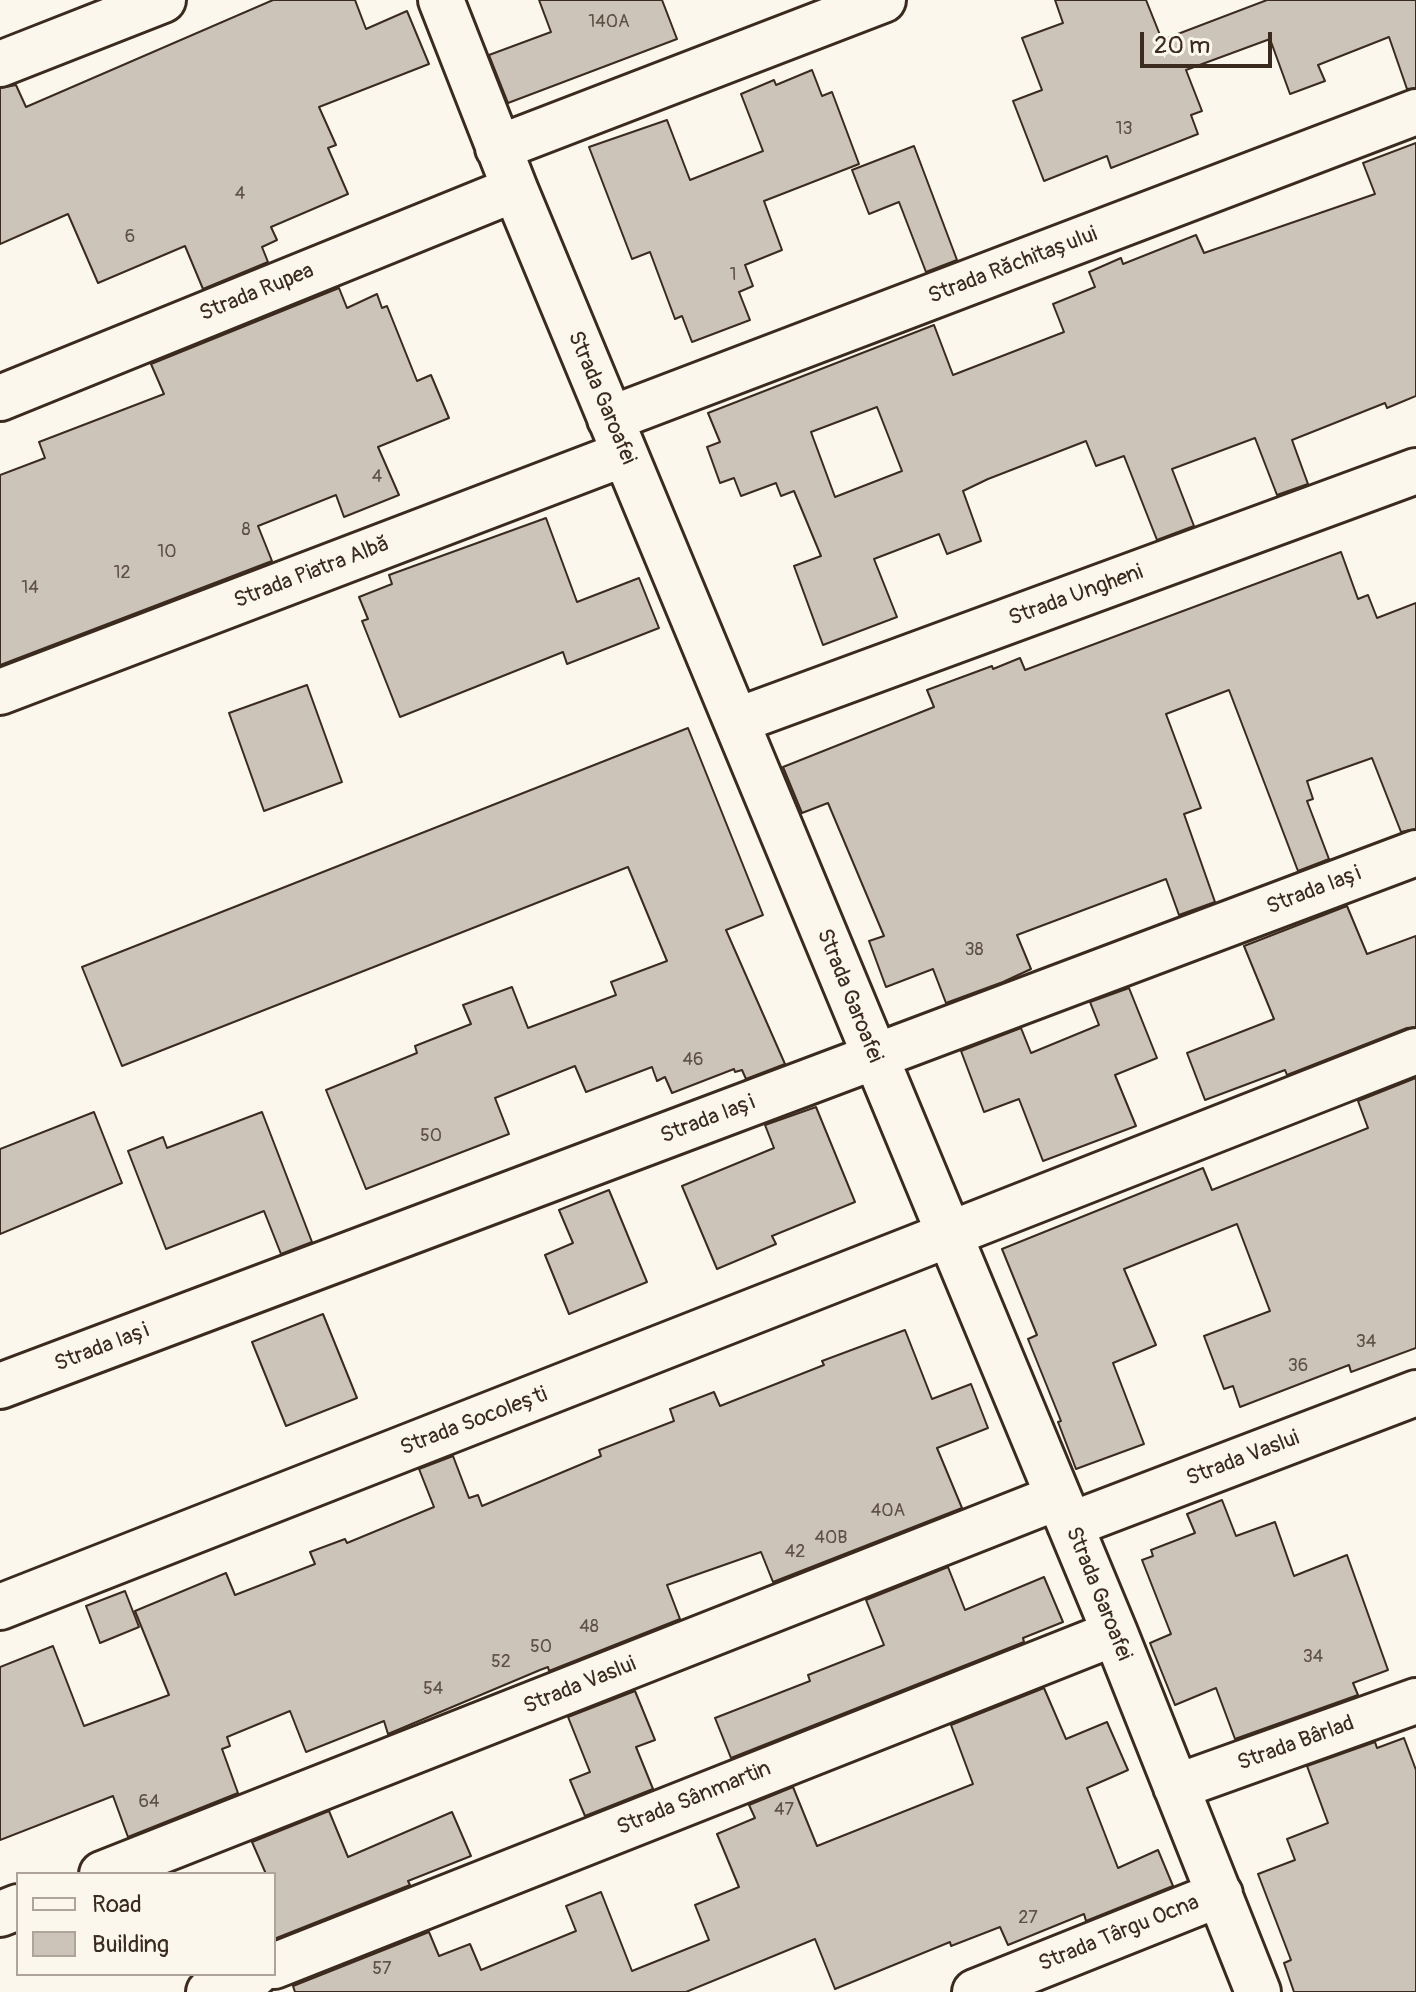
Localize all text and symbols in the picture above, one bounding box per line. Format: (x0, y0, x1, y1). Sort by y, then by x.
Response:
house number: 140A (588, 11, 630, 33)
scale bar (1144, 16, 1276, 66)
text: 20 m (1154, 31, 1210, 60)
house number: 13 (1115, 118, 1133, 140)
house number: 4 (235, 183, 245, 205)
street label: Strada Răchitașului (925, 222, 1101, 310)
house number: 6 (125, 226, 135, 248)
street label: Strada Rupea (196, 258, 318, 328)
house number: 1 (729, 264, 737, 286)
street label: Strada Garoafei (561, 327, 641, 469)
house number: 4 (372, 466, 382, 488)
house number: 8 (241, 519, 251, 541)
street label: Strada Piatra Albă (230, 531, 394, 615)
house number: 10 (157, 541, 177, 563)
street label: Strada Ungheni (1005, 559, 1147, 633)
house number: 12 (113, 562, 131, 584)
house number: 14 (21, 577, 39, 599)
street label: Strada Iași (1263, 861, 1365, 921)
street label: Strada Garoafei (810, 925, 888, 1067)
house number: 38 (964, 939, 984, 961)
house number: 46 (683, 1049, 703, 1071)
street label: Strada Iași (657, 1090, 759, 1150)
house number: 50 (420, 1125, 442, 1147)
street label: Strada Iași (51, 1318, 153, 1378)
house number: 34 (1356, 1331, 1376, 1353)
house number: 36 (1288, 1355, 1308, 1377)
street label: Strada Socolești (397, 1382, 551, 1462)
street label: Strada Vaslui (1183, 1425, 1303, 1493)
house number: 40A (871, 1500, 905, 1522)
street label: Strada Garoafei (1059, 1523, 1137, 1665)
house number: 40B (815, 1527, 847, 1549)
house number: 42 (785, 1541, 805, 1563)
house number: 48 (579, 1616, 599, 1638)
house number: 50 (530, 1636, 552, 1658)
house number: 34 (1303, 1646, 1323, 1668)
house number: 52 (491, 1651, 511, 1673)
street label: Strada Vaslui (520, 1651, 640, 1721)
house number: 54 (423, 1678, 443, 1700)
street label: Strada Bârlad (1234, 1711, 1358, 1777)
street label: Strada Sânmartin (613, 1756, 775, 1842)
house number: 64 (139, 1791, 159, 1813)
house number: 47 (774, 1799, 794, 1821)
legend (16, 1872, 276, 1976)
text: Road (92, 1890, 142, 1919)
street label: Strada Târgu Ocna (1035, 1890, 1203, 1978)
house number: 27 (1018, 1907, 1038, 1929)
text: Building (92, 1930, 169, 1959)
house number: 57 (372, 1958, 392, 1980)

